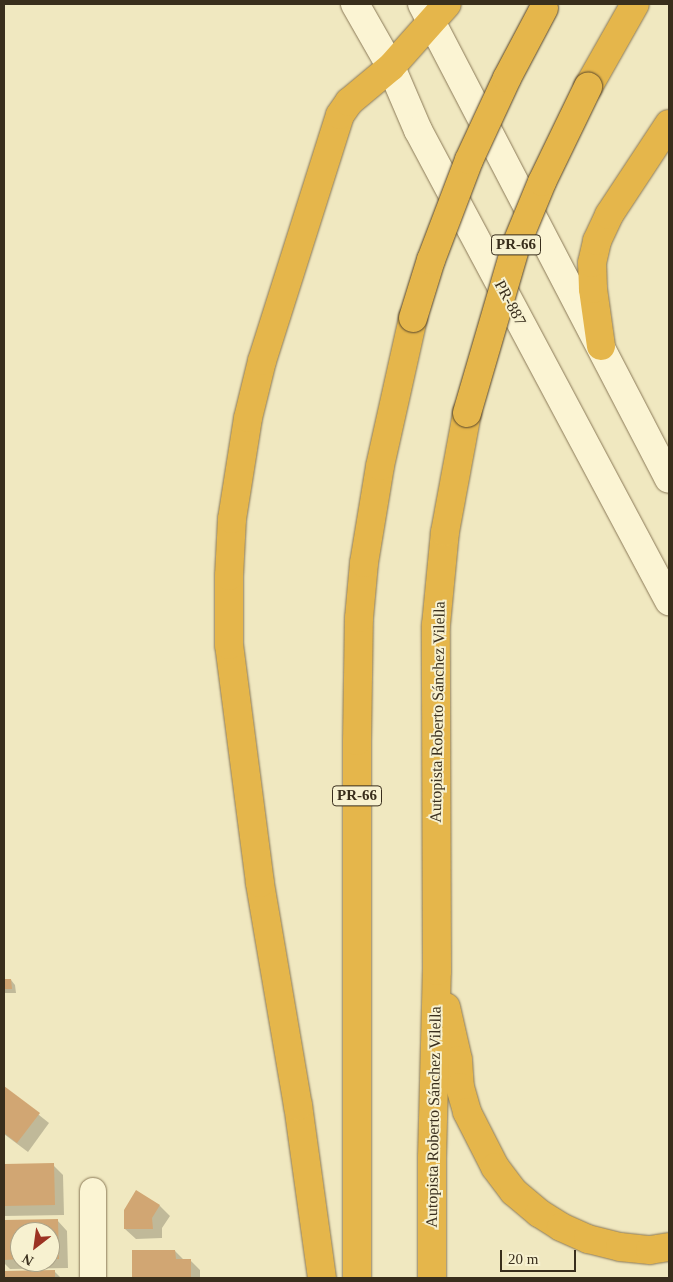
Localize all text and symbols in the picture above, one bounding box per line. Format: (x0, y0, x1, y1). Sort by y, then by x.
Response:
road number: PR-66 (491, 232, 541, 258)
street label: PR-887 (490, 277, 530, 329)
street label: Autopista Roberto Sánchez Vilella (426, 601, 450, 823)
road number: PR-66 (332, 784, 382, 808)
street label: Autopista Roberto Sánchez Vilella (422, 1006, 446, 1228)
north arrow (10, 1222, 60, 1272)
scale bar (503, 1240, 579, 1272)
text: N (20, 1251, 36, 1269)
text: 20 m (508, 1251, 538, 1267)

